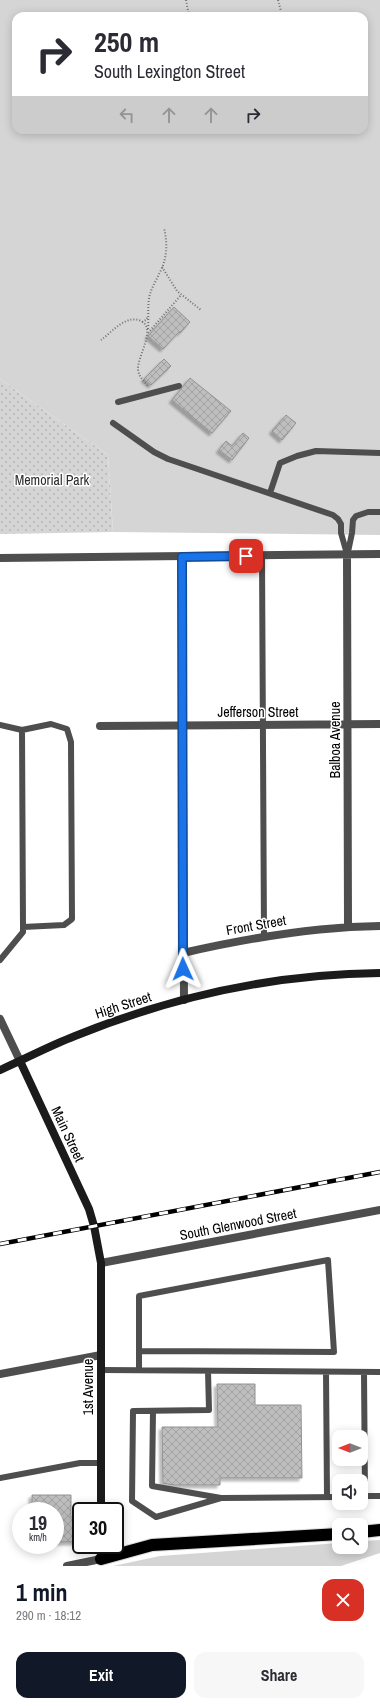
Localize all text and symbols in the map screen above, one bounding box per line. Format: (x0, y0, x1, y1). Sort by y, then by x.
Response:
text: 250 m (94, 23, 159, 61)
icon: right (28, 28, 80, 80)
text: South Lexington Street (94, 59, 245, 84)
icon: left (116, 104, 138, 126)
icon: ahead (158, 104, 180, 126)
icon: ahead (200, 104, 222, 126)
icon: right (242, 104, 264, 126)
park label: Memorial Park (15, 471, 90, 489)
pin (229, 539, 263, 573)
icon: arrive (235, 545, 257, 567)
street label: Balboa Avenue (326, 701, 344, 779)
street label: Jefferson Street (218, 703, 298, 721)
street label: Front Street (225, 911, 287, 939)
position arrow (162, 948, 204, 990)
street label: High Street (93, 987, 153, 1023)
street label: Main Street (47, 1103, 89, 1165)
street label: South Glenwood Street (178, 1204, 298, 1244)
street label: 1st Avenue (79, 1359, 97, 1415)
north arrow (332, 1430, 368, 1466)
map controls (332, 1430, 368, 1554)
button: sound (332, 1474, 368, 1510)
speed limit sign: 30 (72, 1502, 124, 1554)
text: 19 (29, 1509, 47, 1536)
button: search (332, 1518, 368, 1554)
text: km/h (29, 1531, 47, 1544)
text: 1 min (16, 1576, 67, 1608)
button: close (322, 1579, 364, 1621)
text: 290 m · 18:12 (16, 1607, 81, 1624)
button: Exit (16, 1652, 186, 1698)
button: Share (194, 1652, 364, 1698)

